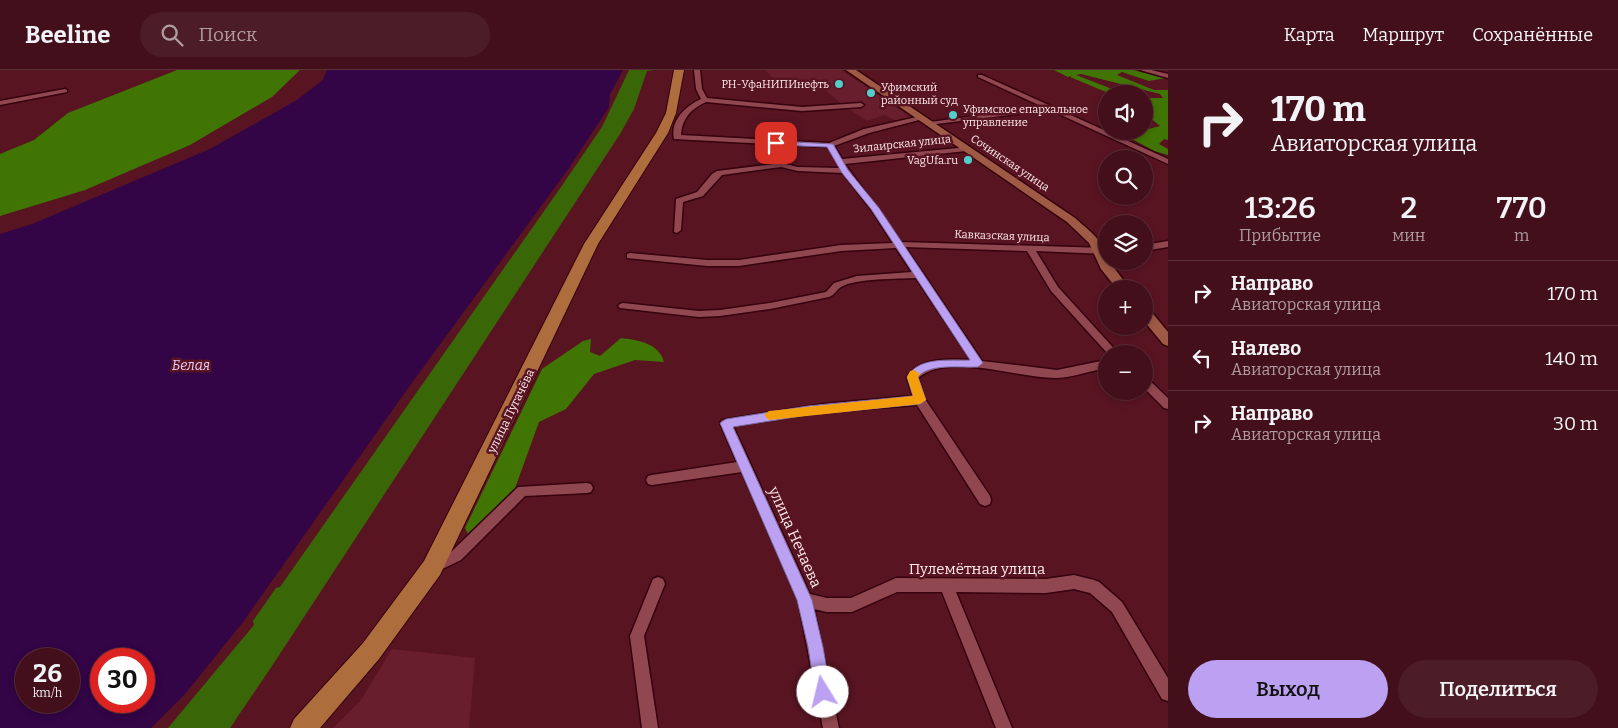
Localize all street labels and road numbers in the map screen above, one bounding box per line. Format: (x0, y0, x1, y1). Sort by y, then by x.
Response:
street label: Зилаирская улица (852, 132, 952, 156)
street label: Сочинская улица (968, 132, 1052, 194)
street label: Кавказская улица (954, 228, 1050, 244)
street label: улица Пугачёва (484, 366, 538, 456)
street label: улица Нечаева (764, 483, 825, 590)
street label: Пулемётная улица (909, 560, 1045, 578)

